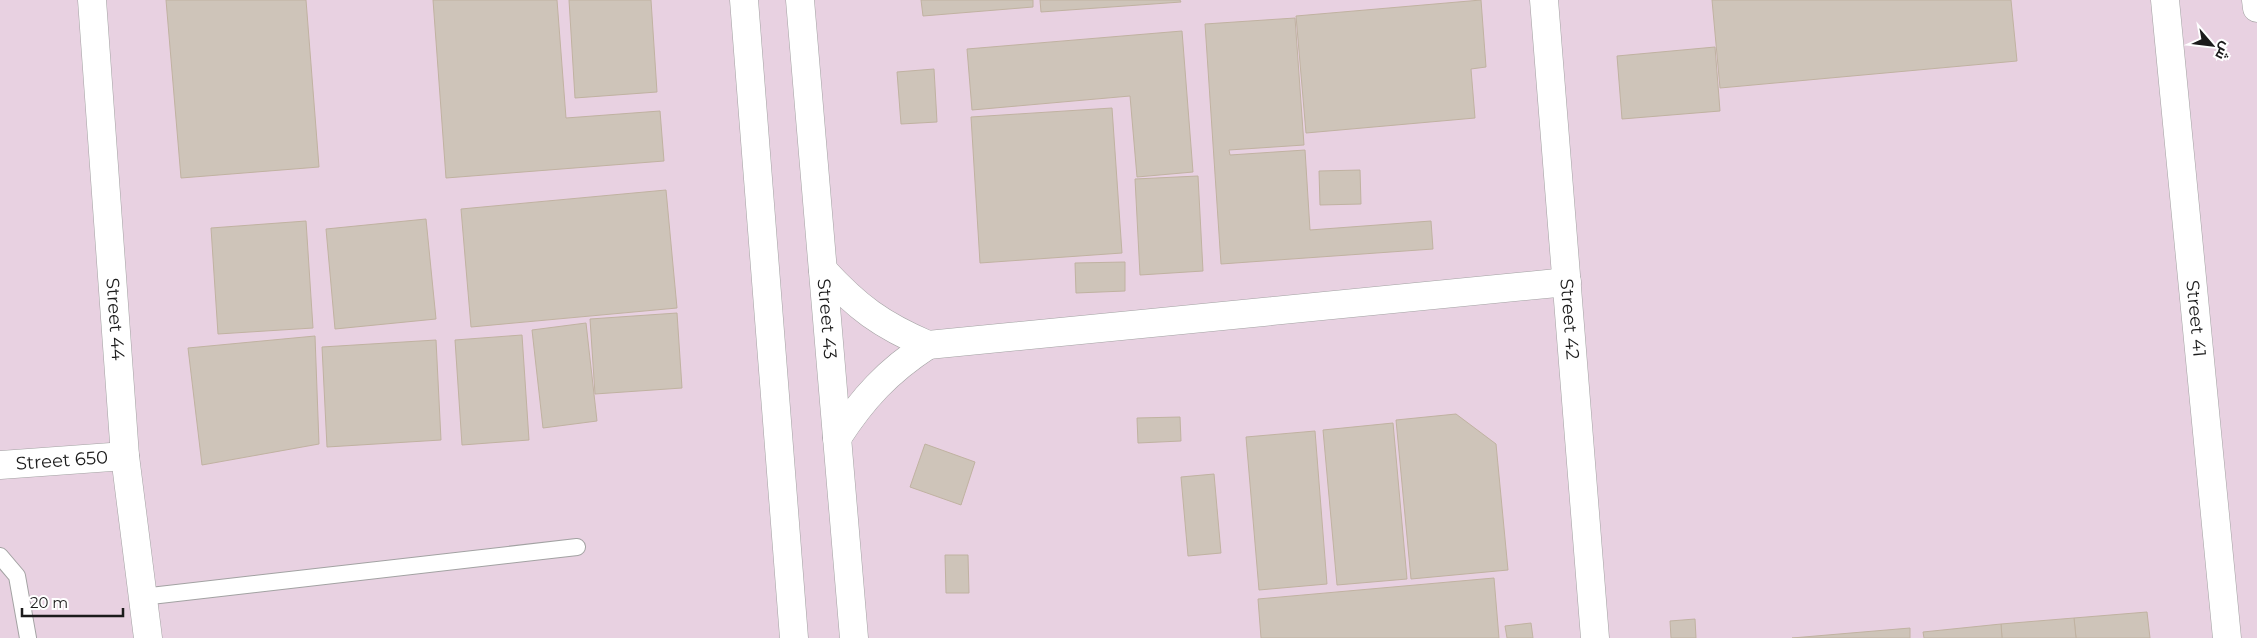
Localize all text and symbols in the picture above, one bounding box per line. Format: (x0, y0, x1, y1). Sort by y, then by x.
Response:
north arrow (2187, 20, 2237, 70)
text: ش (2211, 39, 2236, 63)
street label: Street 44 (101, 277, 129, 361)
street label: Street 43 (813, 278, 841, 360)
street label: Street 42 (1555, 278, 1584, 360)
street label: Street 41 (2181, 279, 2211, 358)
street label: Street 650 (15, 446, 109, 475)
scale bar (22, 586, 124, 618)
text: 20 m (30, 593, 68, 612)

